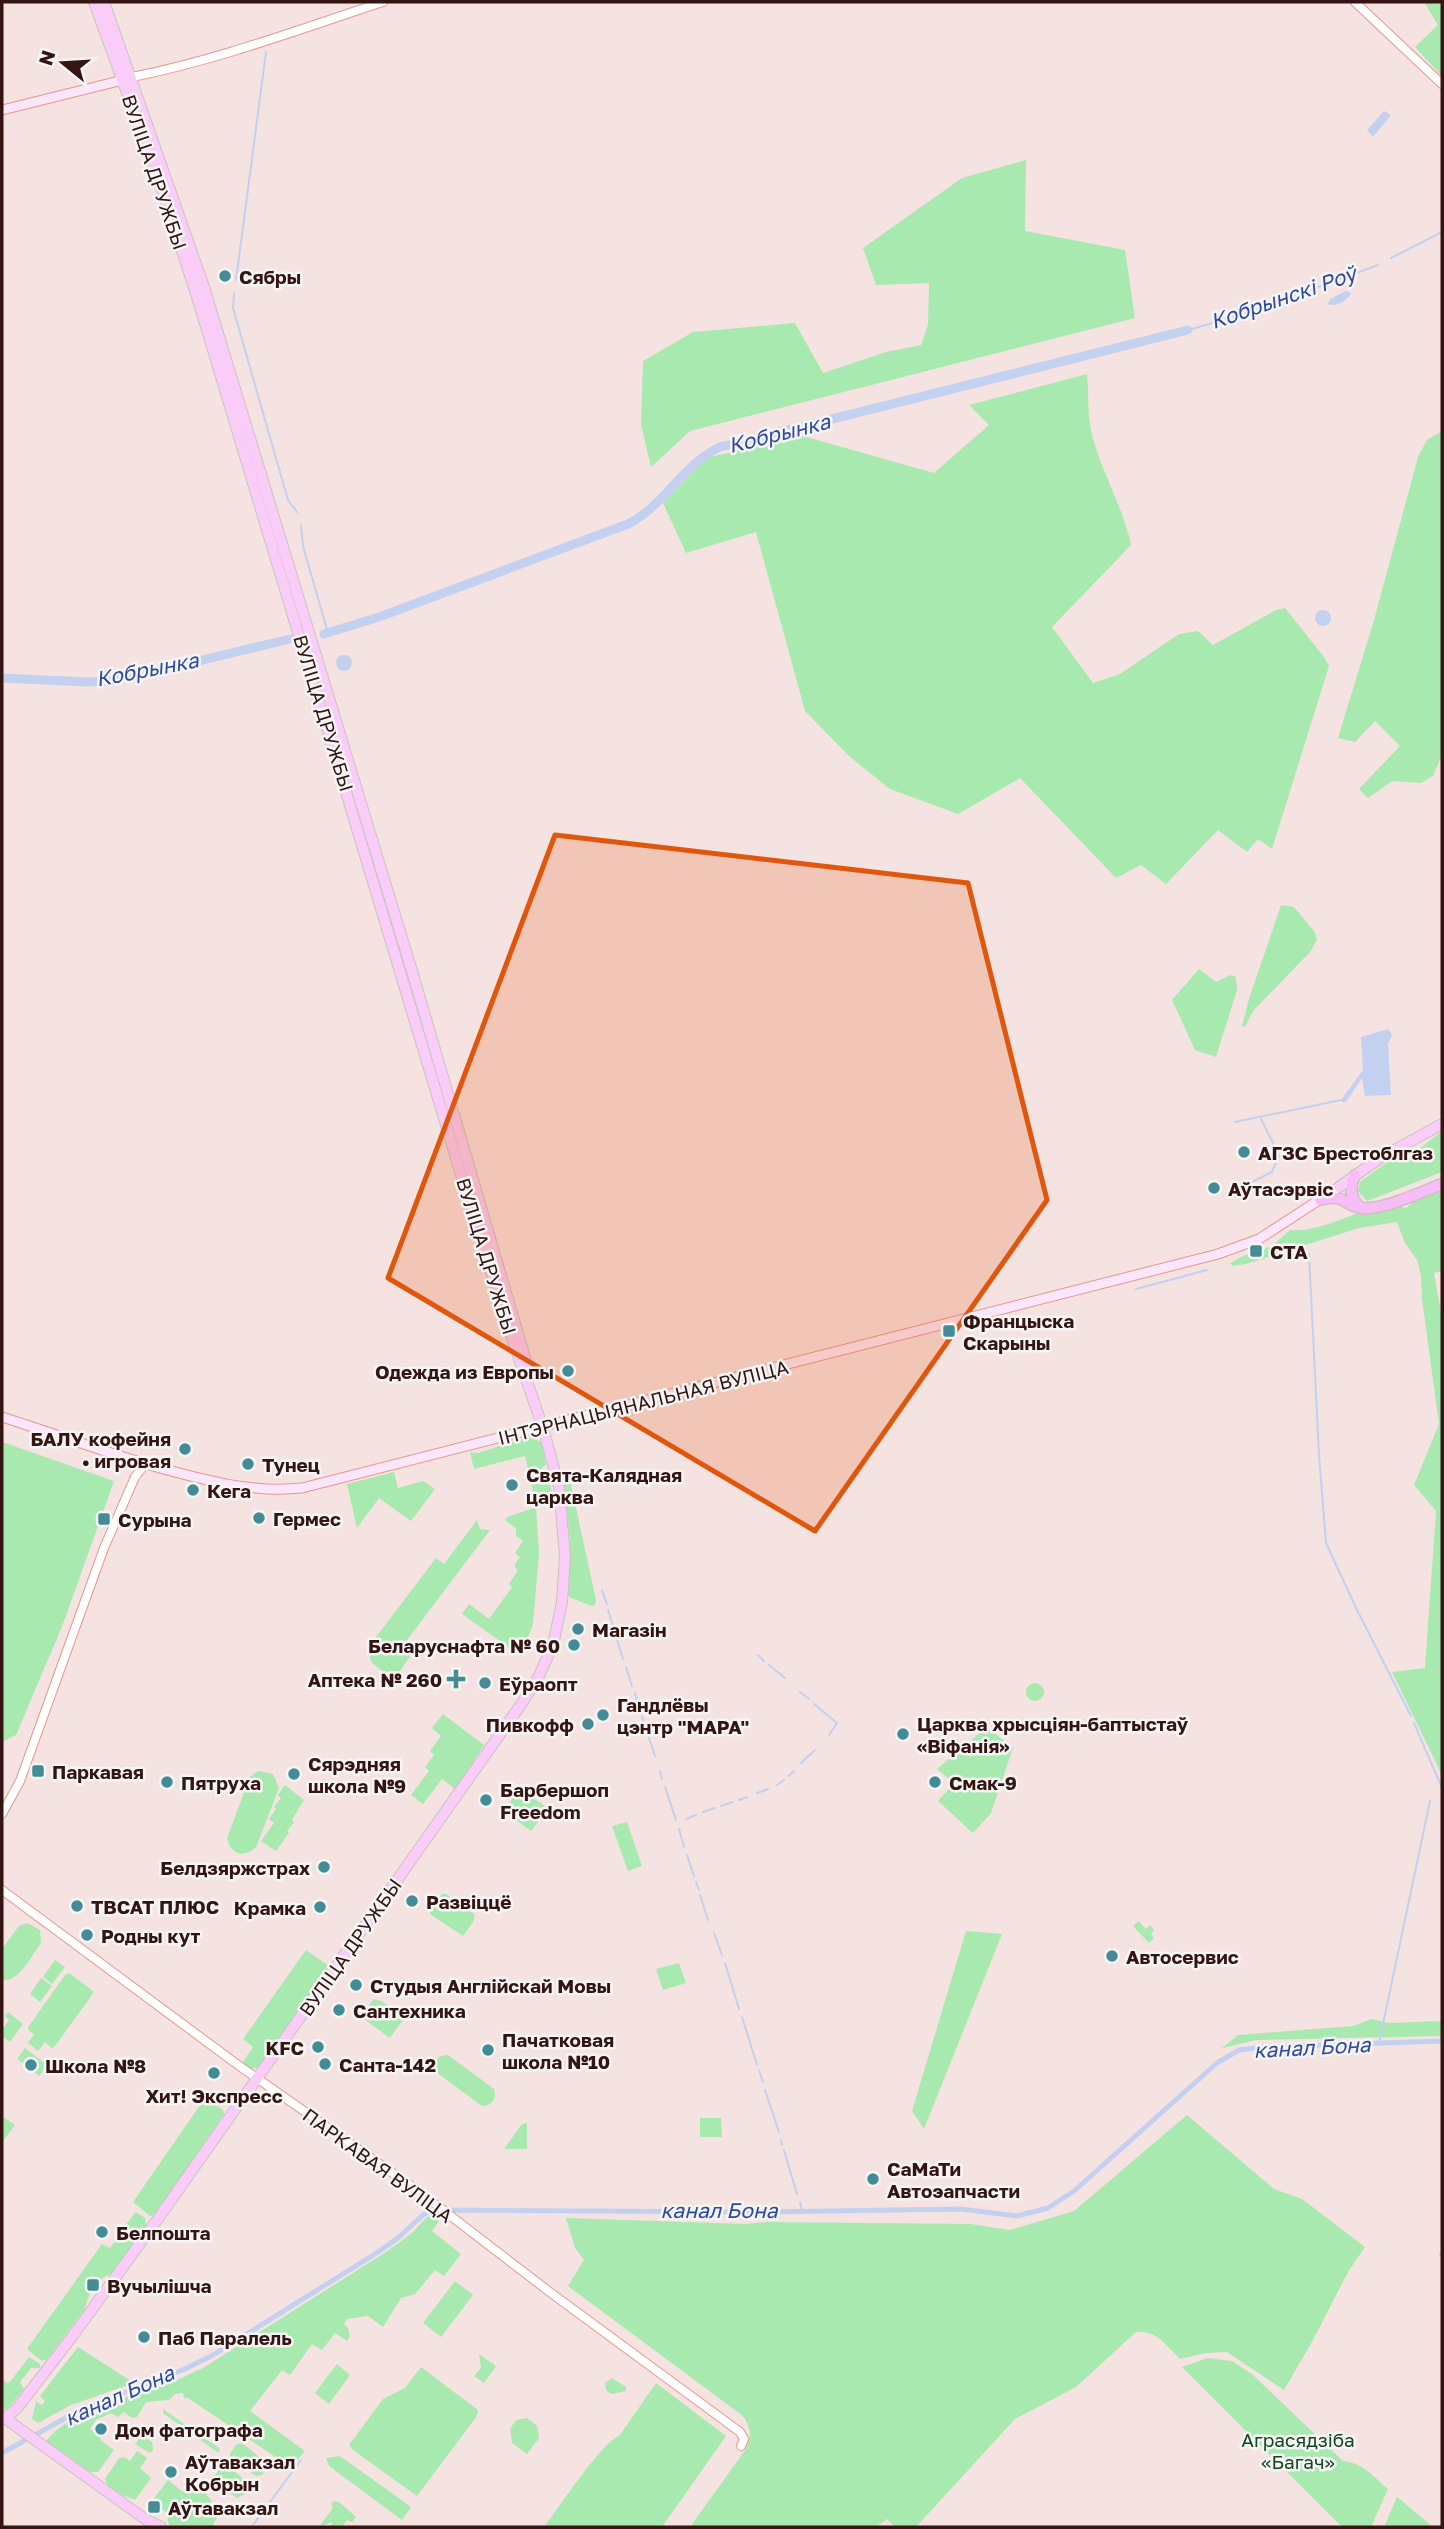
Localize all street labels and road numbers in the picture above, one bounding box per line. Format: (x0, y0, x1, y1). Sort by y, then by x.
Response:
street label: ВУЛІЦА ДРУЖБЫ (118, 91, 192, 253)
street label: ВУЛІЦА ДРУЖБЫ (289, 632, 359, 794)
street label: ВУЛІЦА ДРУЖБЫ (452, 1175, 522, 1337)
street label: ІНТЭРНАЦЫЯНАЛЬНАЯ ВУЛІЦА (496, 1355, 791, 1449)
street label: ВУЛІЦА ДРУЖБЫ (294, 1874, 406, 2020)
street label: ПАРКАВАЯ ВУЛІЦА (299, 2103, 458, 2227)

